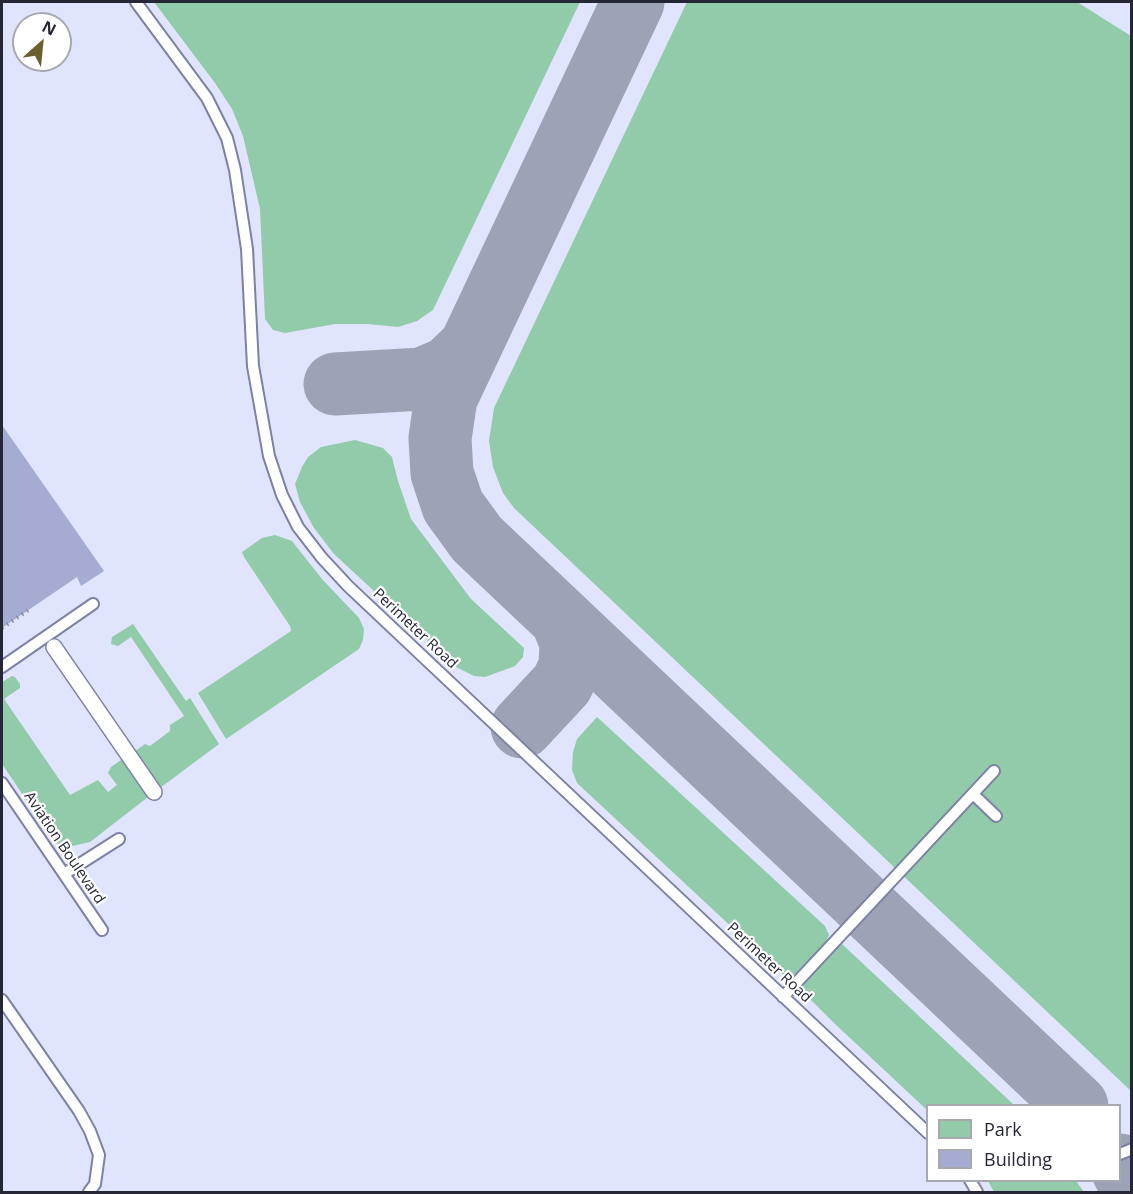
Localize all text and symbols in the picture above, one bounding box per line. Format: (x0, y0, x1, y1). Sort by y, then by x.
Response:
north arrow (12, 12, 72, 72)
text: N (38, 15, 60, 40)
street label: Perimeter Road (369, 585, 461, 673)
street label: Aviation Boulevard (20, 788, 108, 908)
street label: Perimeter Road (723, 919, 815, 1007)
legend (926, 1104, 1121, 1182)
text: Park (984, 1117, 1022, 1141)
text: Building (984, 1147, 1052, 1171)

